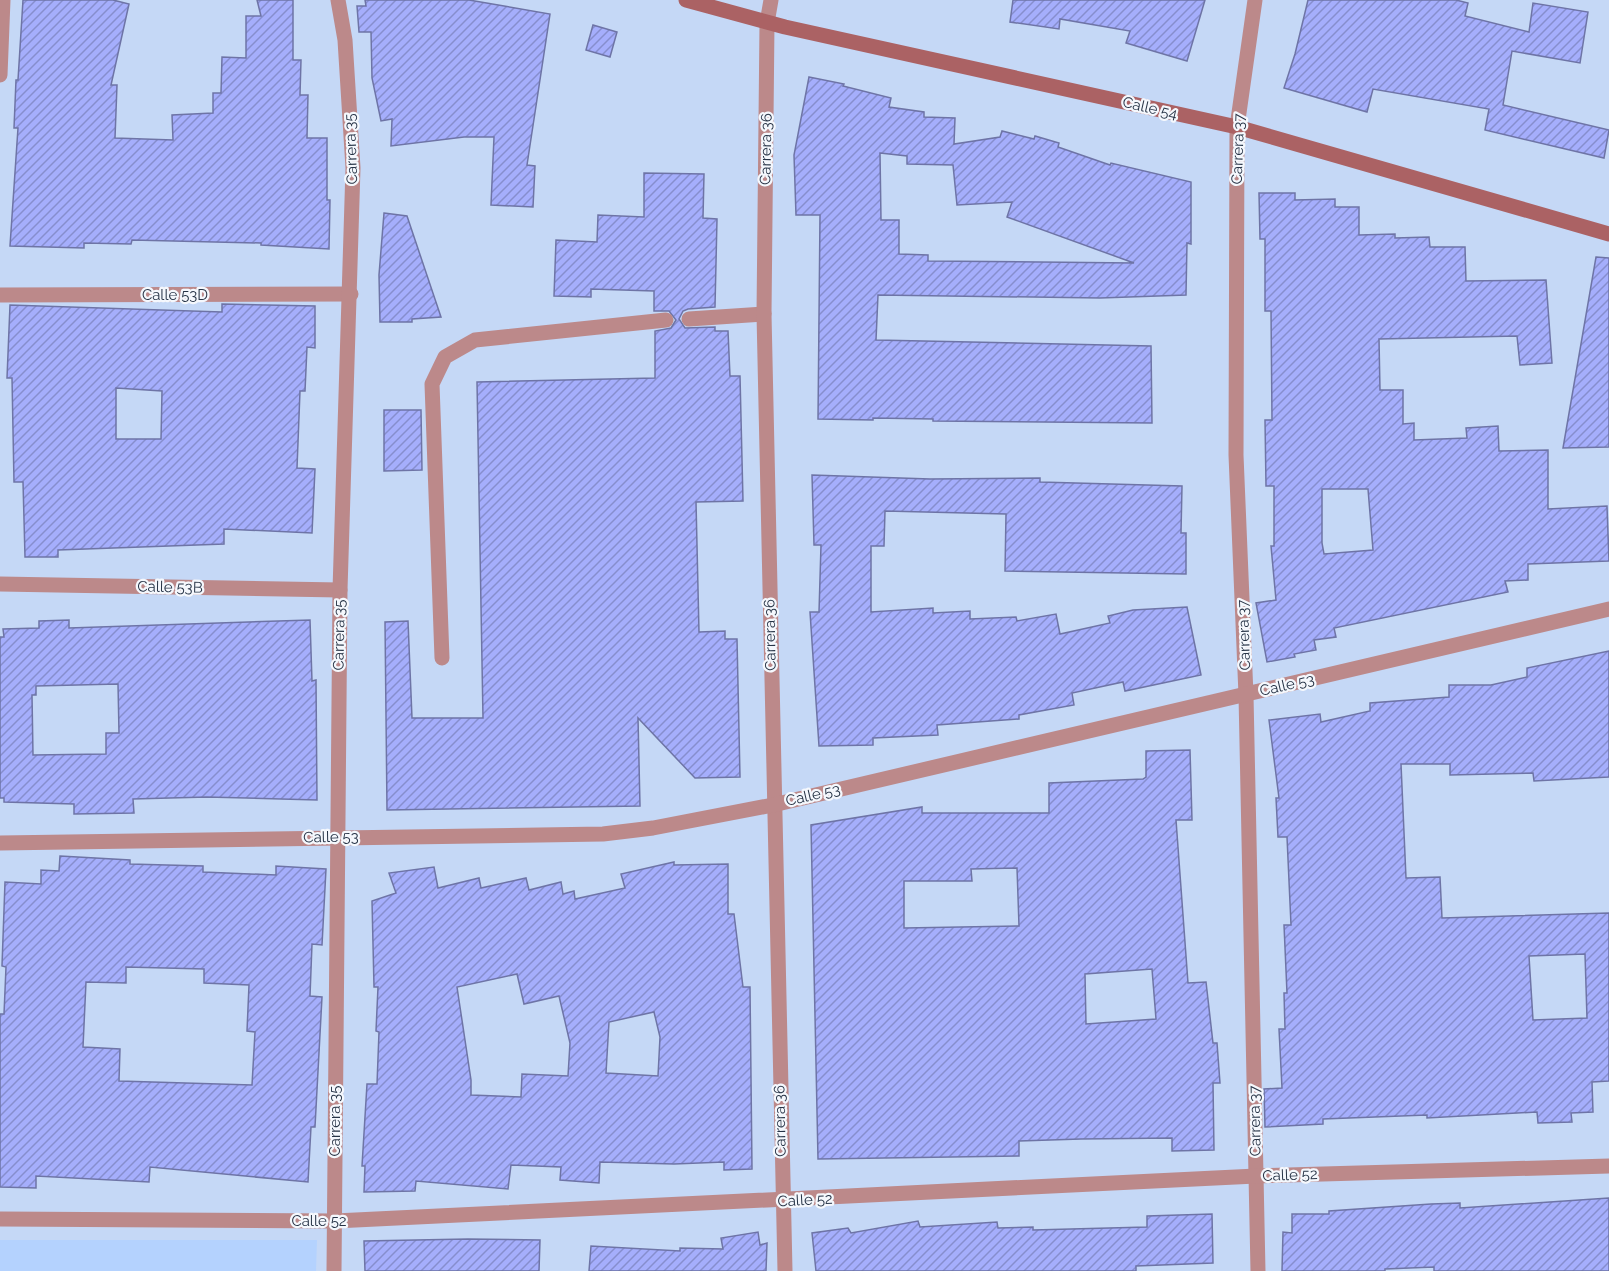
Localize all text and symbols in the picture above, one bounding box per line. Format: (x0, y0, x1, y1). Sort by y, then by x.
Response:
street label: Calle 54 (1121, 93, 1179, 123)
street label: Carrera 35 (341, 113, 361, 185)
street label: Carrera 36 (756, 113, 776, 185)
street label: Carrera 37 (1228, 113, 1248, 185)
street label: Calle 53D (142, 286, 208, 304)
street label: Calle 53B (137, 577, 203, 597)
street label: Carrera 35 (329, 599, 349, 671)
street label: Carrera 36 (760, 599, 780, 671)
street label: Carrera 37 (1234, 599, 1254, 671)
street label: Calle 53 (1258, 670, 1316, 700)
street label: Calle 53 (784, 780, 842, 810)
street label: Calle 53 (303, 828, 359, 846)
street label: Carrera 36 (770, 1085, 790, 1157)
street label: Carrera 37 (1245, 1085, 1265, 1157)
street label: Carrera 35 (326, 1086, 344, 1156)
street label: Calle 52 (1262, 1165, 1318, 1185)
street label: Calle 52 (777, 1190, 833, 1210)
street label: Calle 52 (291, 1212, 347, 1230)

